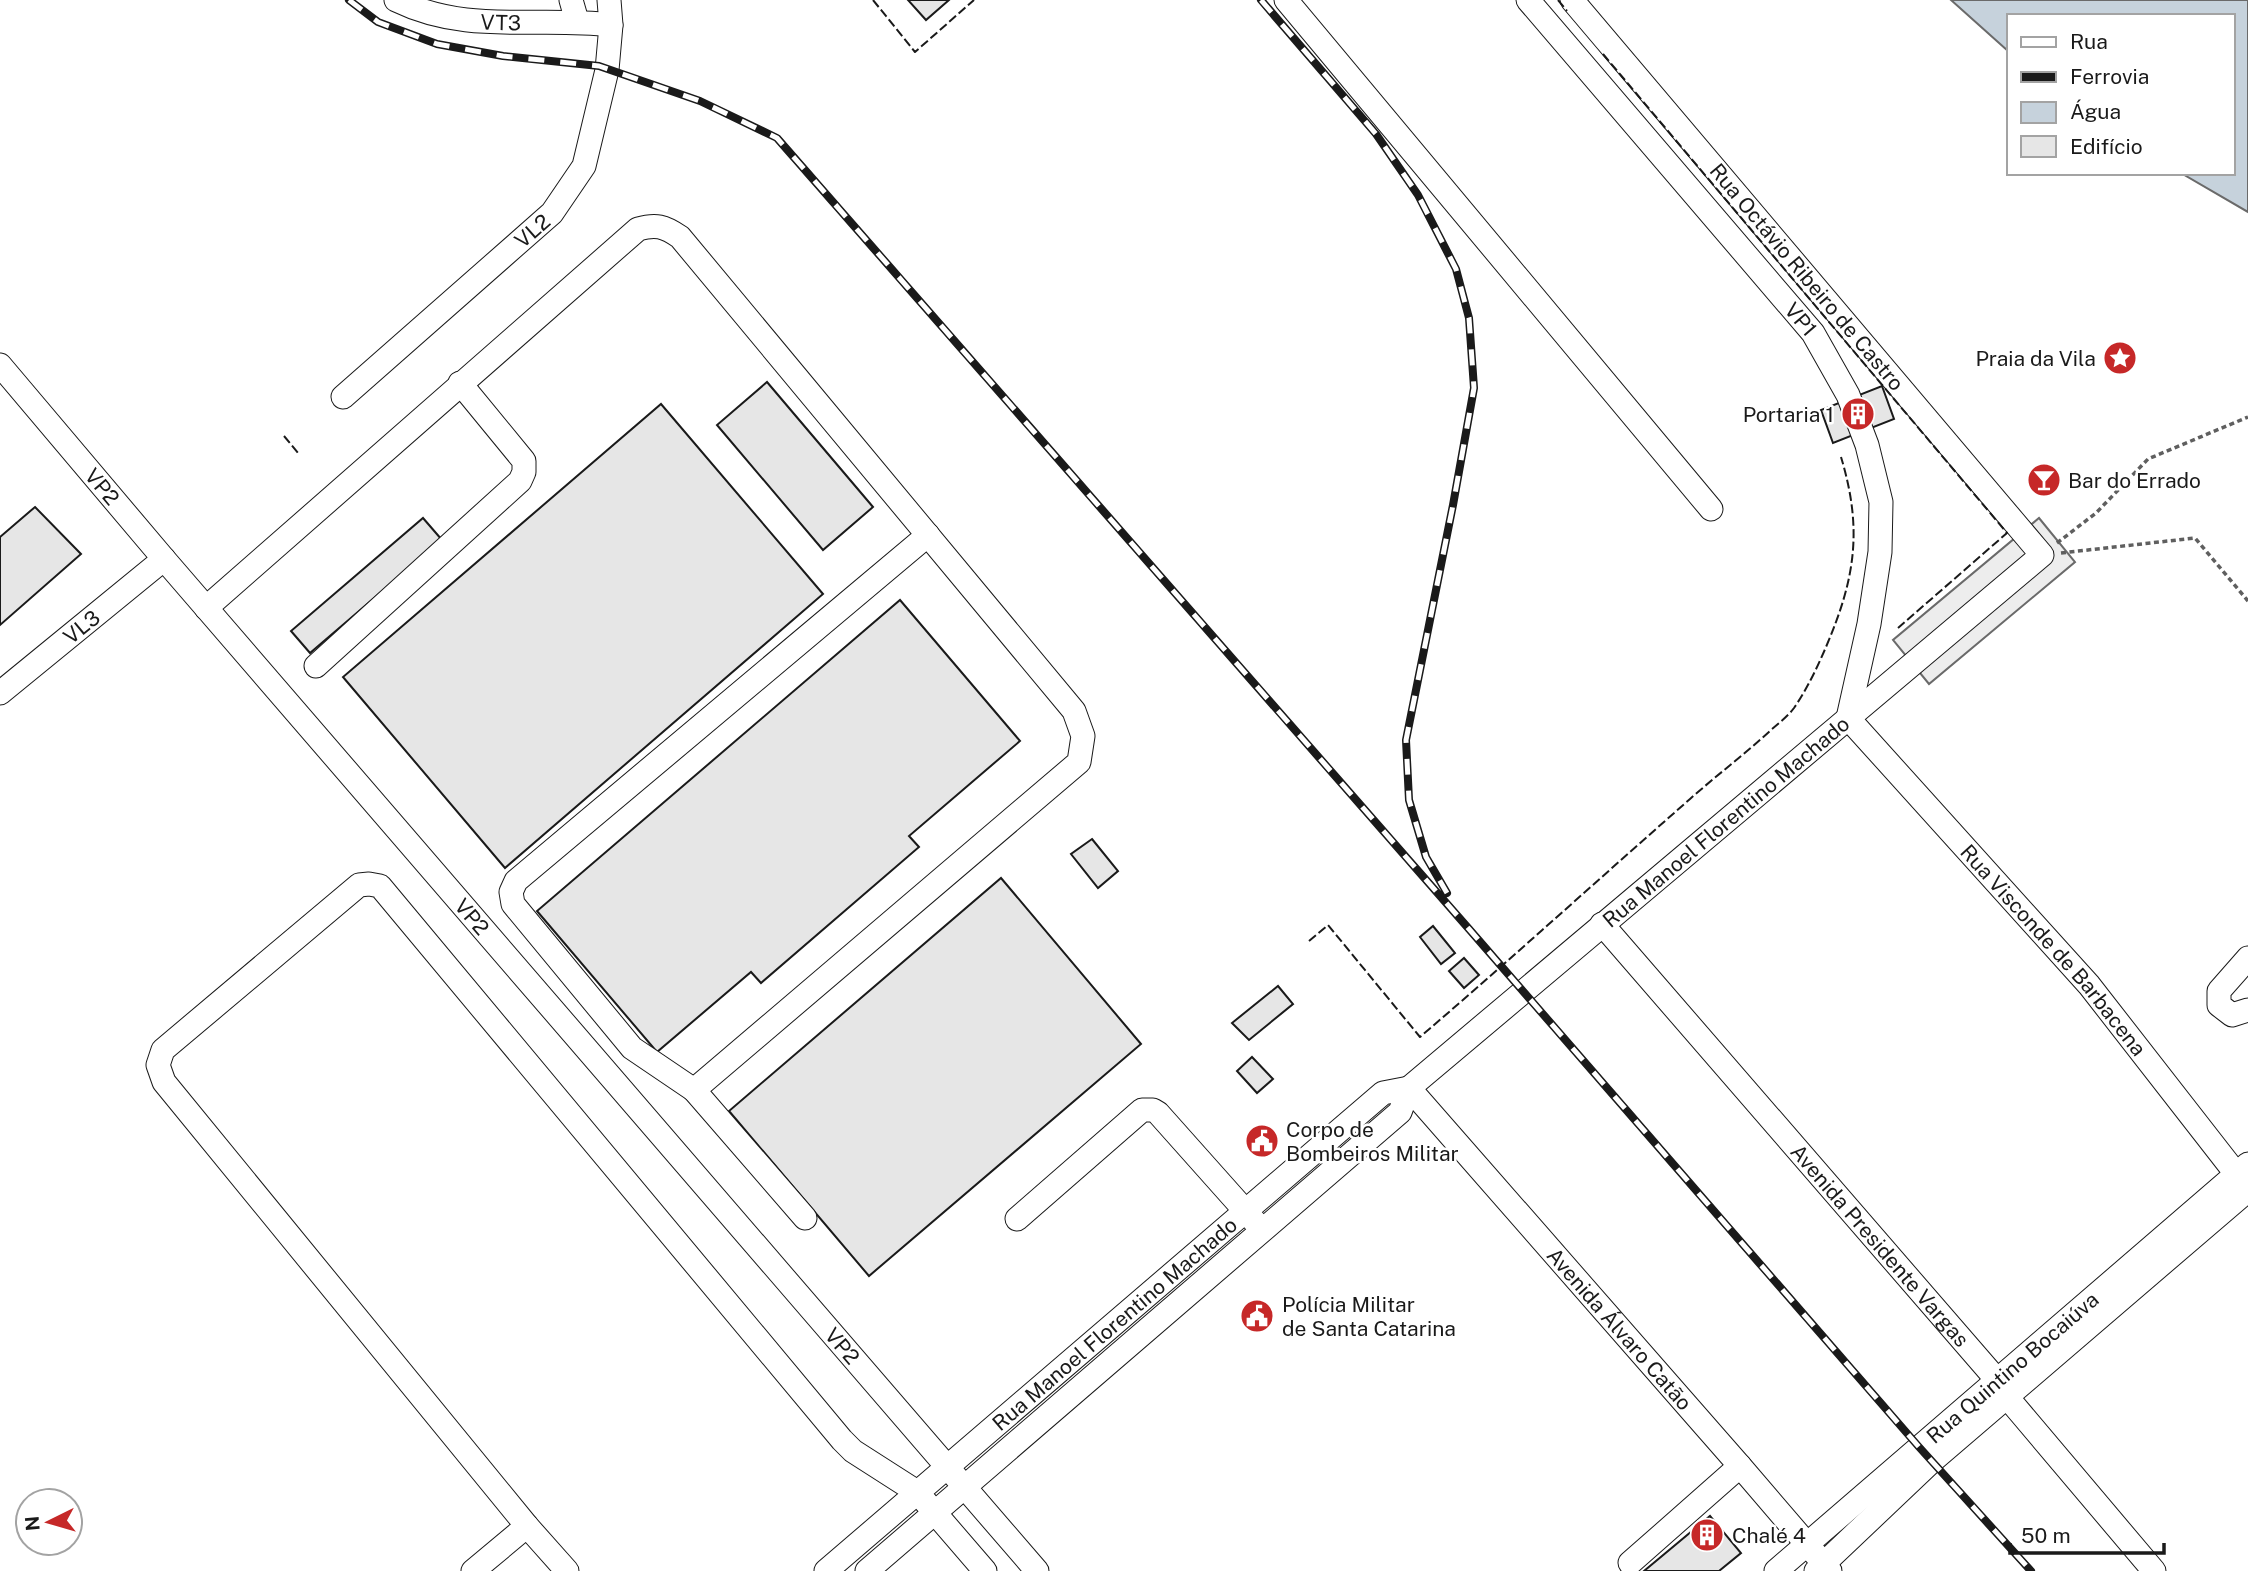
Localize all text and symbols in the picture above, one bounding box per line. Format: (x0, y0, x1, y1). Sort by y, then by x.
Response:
street label: VT3 (480, 9, 521, 35)
legend (2007, 14, 2234, 175)
text: Rua (2070, 29, 2108, 54)
text: Ferrovia (2070, 64, 2149, 89)
text: Água (2070, 99, 2121, 124)
text: Edifício (2070, 134, 2143, 159)
street label: Rua Octávio Ribeiro de Castro (1705, 158, 1909, 396)
street label: VL2 (509, 208, 555, 253)
street label: VP1 (1780, 297, 1822, 341)
place icon: Praia da Vila (2101, 339, 2139, 377)
place label: Praia da Vila (1975, 346, 2096, 371)
building icon: Portaria 1 (1839, 395, 1877, 433)
place label: Portaria 1 (1743, 402, 1834, 427)
bar icon: Bar do Errado (2025, 461, 2063, 499)
street label: VP2 (80, 463, 125, 510)
place label: Bar do Errado (2068, 468, 2201, 493)
street label: VL3 (58, 604, 105, 649)
street label: Rua Manoel Florentino Machado (1597, 711, 1854, 932)
street label: Rua Visconde de Barbacena (1956, 839, 2152, 1060)
street label: VP2 (450, 893, 495, 940)
place label: Corpo de Bombeiros Militar (1286, 1117, 1459, 1166)
public building icon: Corpo de Bombeiros Militar (1243, 1122, 1281, 1160)
street label: Avenida Presidente Vargas (1786, 1139, 1975, 1352)
street label: Rua Manoel Florentino Machado (987, 1212, 1242, 1435)
street label: Avenida Álvaro Catão (1542, 1242, 1698, 1415)
street label: Rua Quintino Bocaiúva (1921, 1286, 2103, 1448)
place label: Polícia Militar de Santa Catarina (1282, 1292, 1456, 1341)
public building icon: Polícia Militar de Santa Catarina (1238, 1297, 1276, 1335)
street label: VP2 (820, 1322, 865, 1369)
north arrow (14, 1487, 84, 1557)
scale bar (2010, 1512, 2164, 1556)
text: N (20, 1515, 44, 1532)
building icon: Chalé 4 (1688, 1516, 1726, 1554)
place label: Chalé 4 (1732, 1523, 1806, 1548)
text: 50 m (2021, 1523, 2071, 1548)

